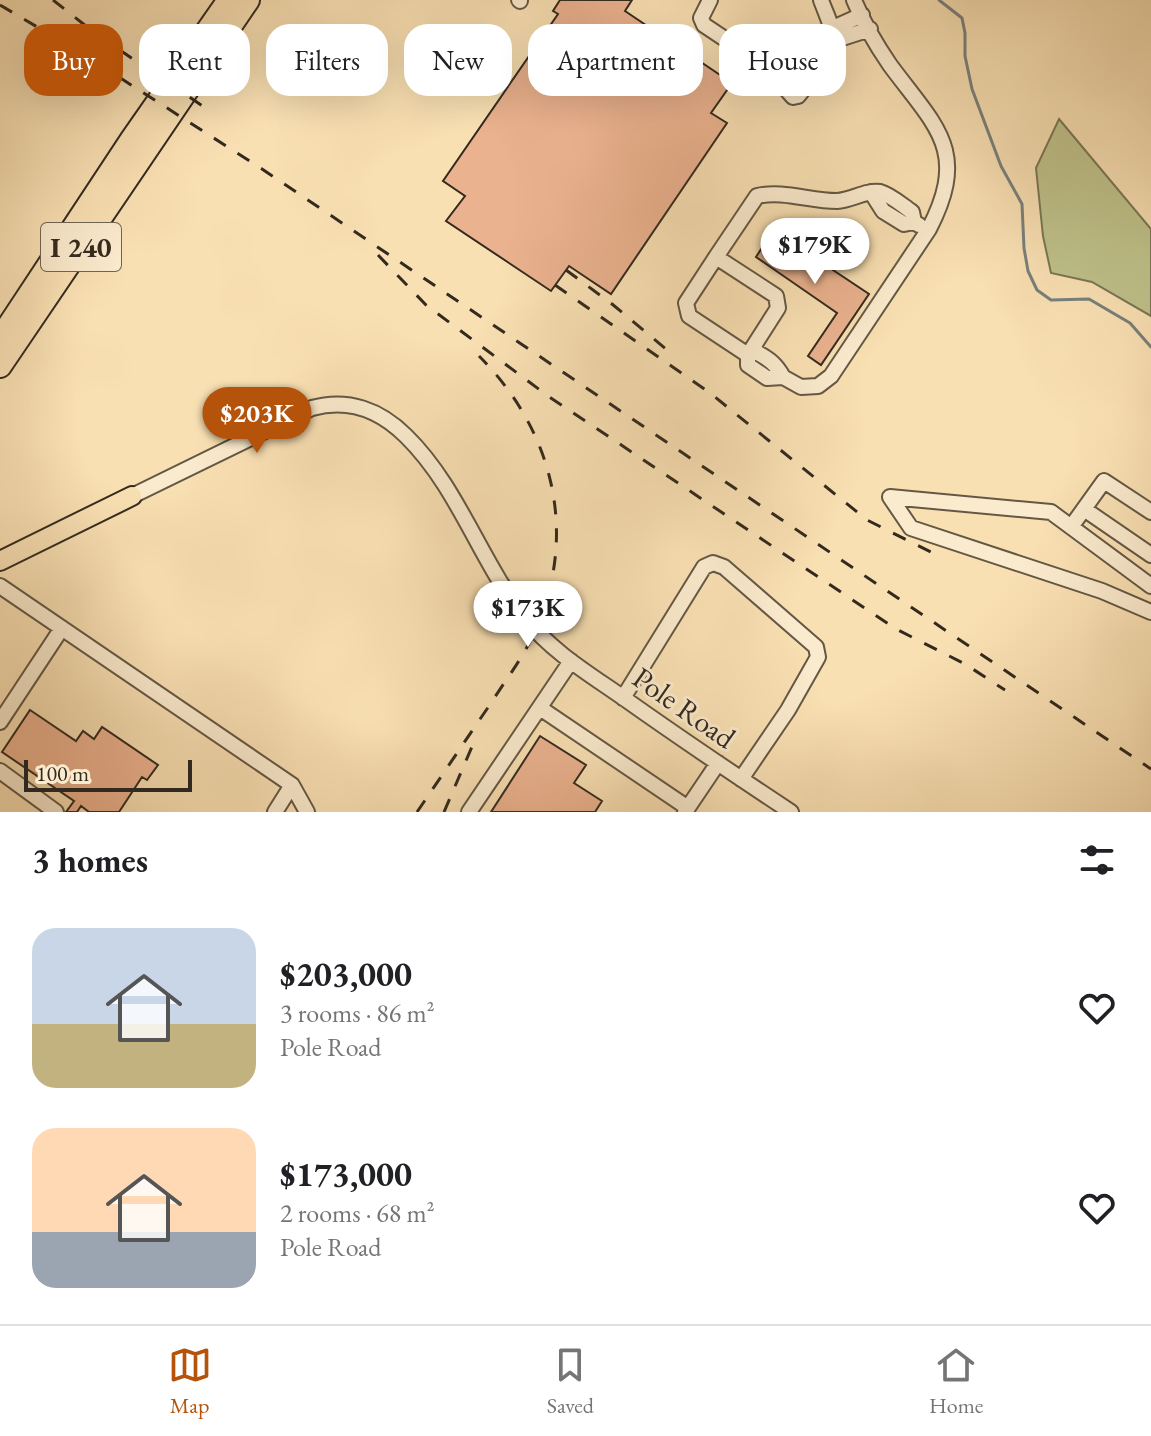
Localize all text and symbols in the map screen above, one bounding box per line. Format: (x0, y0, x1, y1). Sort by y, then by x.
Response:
chip: Buy (24, 24, 123, 96)
chip: Rent (139, 24, 250, 96)
chip: Filters (266, 24, 388, 96)
chip: New (404, 24, 512, 96)
chip: Apartment (528, 24, 703, 96)
chip: House (719, 24, 846, 96)
pin: $179K (759, 218, 871, 286)
road number: I 240 (41, 223, 121, 271)
text: $179K (778, 227, 852, 261)
pin: $203K (201, 387, 313, 455)
text: $203K (220, 396, 294, 430)
pin: $173K (472, 581, 584, 649)
text: $173K (491, 590, 565, 624)
street label: Pole Road (625, 658, 744, 758)
scale bar (24, 756, 192, 792)
text: 100 m (36, 759, 89, 788)
text: 3 homes (32, 838, 148, 882)
icon: filters (1075, 838, 1119, 882)
text: $203,000 (280, 952, 412, 996)
icon: home (96, 960, 192, 1056)
icon: heart (1075, 986, 1119, 1030)
text: 3 rooms · 86 m² (280, 996, 435, 1030)
text: Pole Road (280, 1030, 382, 1064)
text: $173,000 (280, 1152, 412, 1196)
icon: home (96, 1160, 192, 1256)
icon: heart (1075, 1186, 1119, 1230)
text: 2 rooms · 68 m² (280, 1196, 435, 1230)
text: Pole Road (280, 1230, 382, 1264)
tab: Map (168, 1343, 212, 1420)
tab: Saved (547, 1343, 594, 1420)
tab: Home (929, 1343, 983, 1420)

